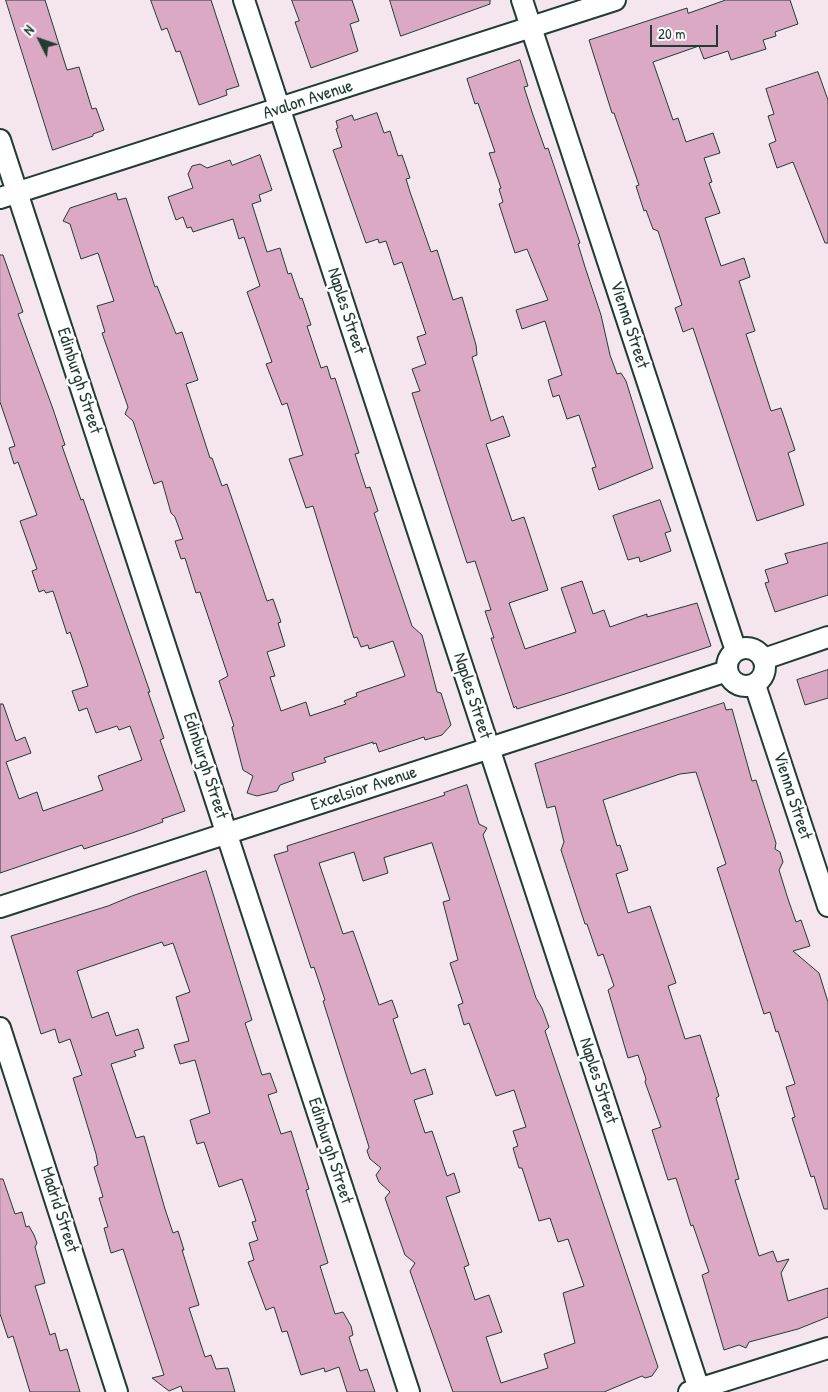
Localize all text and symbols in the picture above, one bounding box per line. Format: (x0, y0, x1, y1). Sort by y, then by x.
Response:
north arrow (15, 15, 65, 65)
scale bar (653, 15, 720, 47)
text: N (19, 21, 38, 39)
text: 20 m (658, 23, 685, 44)
street label: Avalon Avenue (260, 75, 356, 125)
street label: Naples Street (322, 265, 370, 357)
street label: Vienna Street (605, 279, 653, 371)
street label: Edinburgh Street (52, 325, 106, 437)
street label: Naples Street (448, 650, 496, 742)
street label: Edinburgh Street (178, 710, 232, 822)
street label: Vienna Street (768, 750, 816, 842)
street label: Excelsior Avenue (308, 762, 420, 816)
street label: Naples Street (574, 1035, 622, 1127)
street label: Edinburgh Street (303, 1095, 357, 1207)
street label: Madrid Street (35, 1164, 83, 1256)

